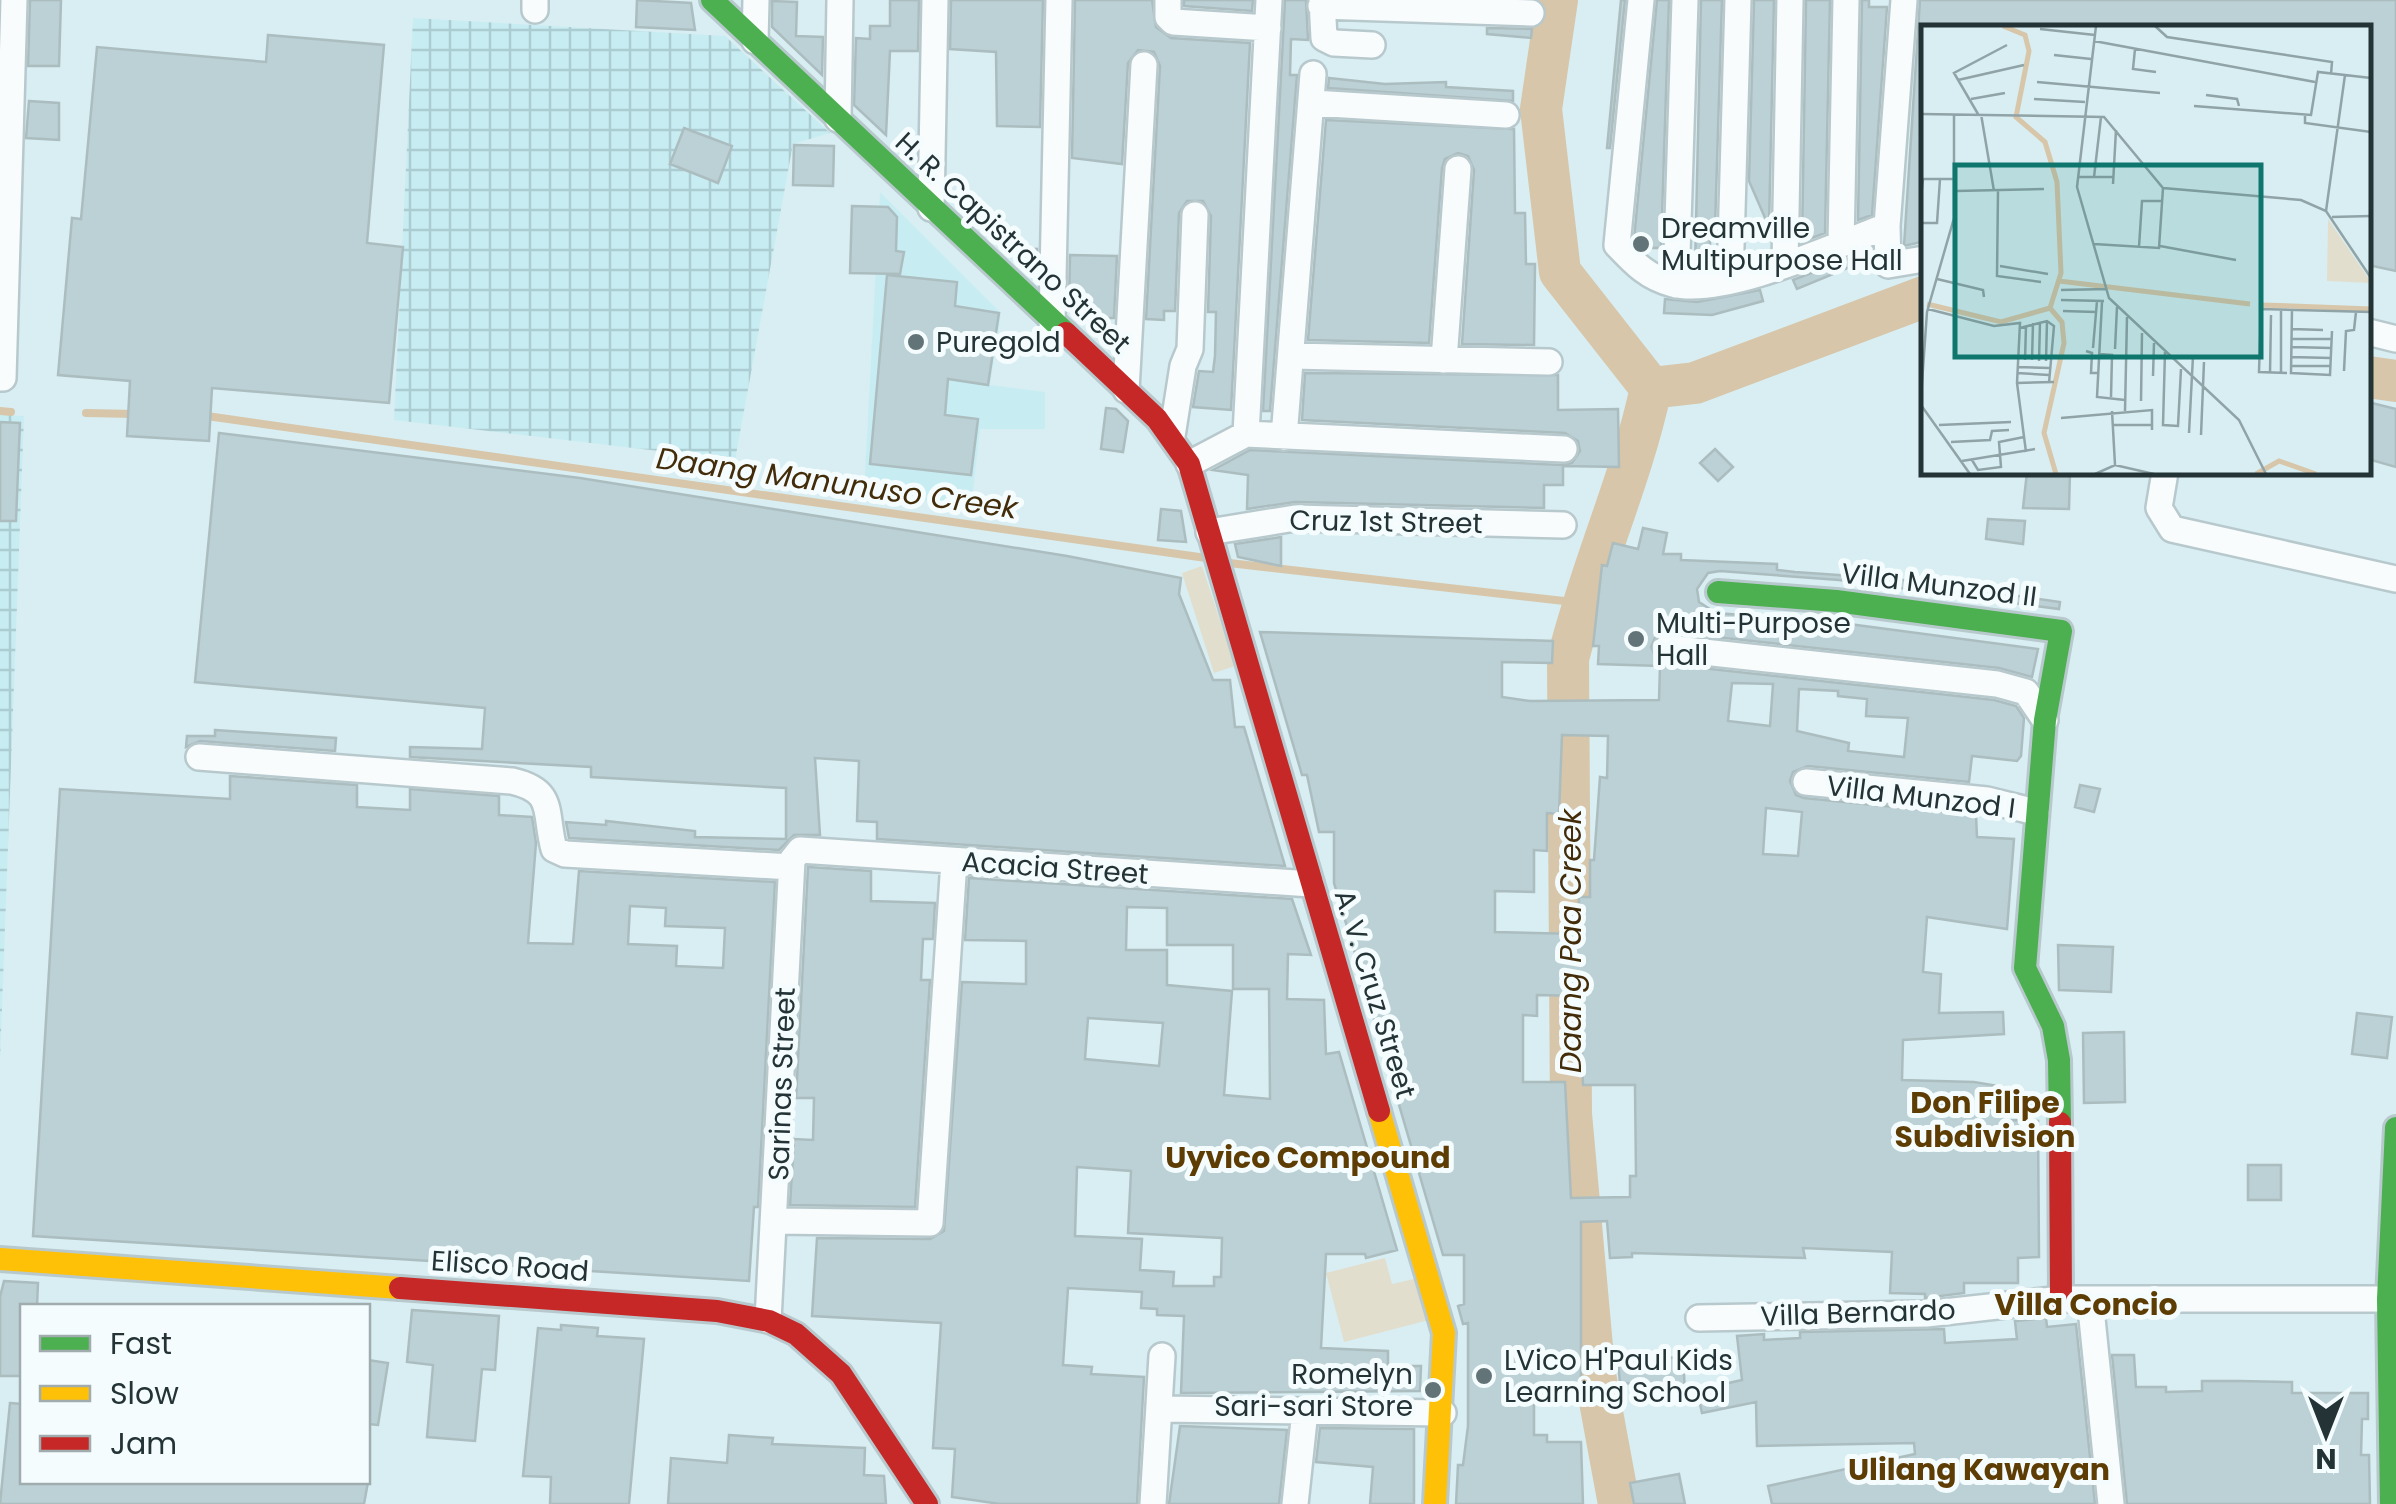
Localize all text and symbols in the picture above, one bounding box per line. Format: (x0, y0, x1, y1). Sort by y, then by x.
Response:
inset map (1921, 25, 2371, 475)
street label: H. R. Capistrano Street (887, 123, 1139, 363)
place label: Dreamville Multipurpose Hall (1661, 209, 1903, 280)
marker: Dreamville Multipurpose Hall (1630, 233, 1652, 255)
place label: Puregold (936, 323, 1061, 362)
marker: Puregold (905, 331, 927, 353)
water label: Daang Manunuso Creek (654, 436, 1022, 530)
street label: Cruz 1st Street (1289, 501, 1483, 543)
street label: Villa Munzod II (1839, 554, 2039, 616)
place label: Multi-Purpose Hall (1656, 604, 1851, 675)
marker: Multi-Purpose Hall (1625, 628, 1647, 650)
street label: Villa Munzod I (1824, 766, 2018, 828)
water label: Daang Paa Creek (1549, 807, 1592, 1073)
street label: Acacia Street (960, 842, 1150, 894)
street label: A. V. Cruz Street (1325, 885, 1425, 1103)
street label: Sarinas Street (759, 987, 805, 1181)
district label: Don Filipe Subdivision (1895, 1081, 2075, 1158)
district label: Uyvico Compound (1165, 1136, 1451, 1179)
street label: Elisco Road (430, 1241, 590, 1291)
district label: Villa Concio (1994, 1283, 2178, 1326)
street label: Villa Bernardo (1760, 1290, 1956, 1336)
legend (20, 1304, 370, 1484)
text: Fast (110, 1322, 172, 1365)
place label: LVico H'Paul Kids Learning School (1504, 1341, 1733, 1412)
place label: Romelyn Sari-sari Store (1214, 1355, 1413, 1426)
marker: LVico H'Paul Kids Learning School (1473, 1365, 1495, 1387)
text: Slow (110, 1372, 179, 1415)
marker: Romelyn Sari-sari Store (1422, 1379, 1444, 1401)
north arrow (2276, 1384, 2376, 1484)
text: Jam (110, 1422, 177, 1465)
text: N (2315, 1439, 2337, 1478)
district label: Ulilang Kawayan (1848, 1448, 2110, 1491)

